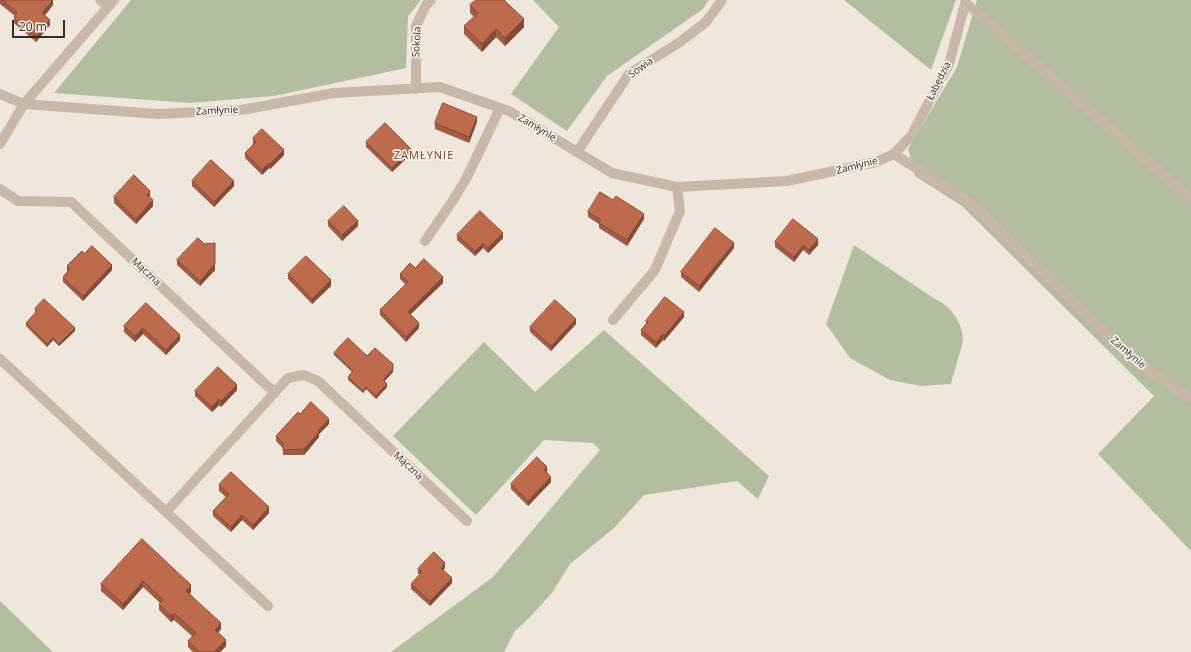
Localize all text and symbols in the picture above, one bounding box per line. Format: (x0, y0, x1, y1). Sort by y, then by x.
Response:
scale bar (14, 12, 67, 38)
text: 20 m (19, 18, 47, 35)
street label: Sokola (410, 26, 424, 58)
street label: Sowia (626, 55, 656, 81)
street label: Łabędzia (924, 60, 954, 102)
street label: Zamłynie (196, 104, 238, 118)
street label: Zamłynie (516, 112, 558, 144)
district label: ZAMŁYNIE (394, 149, 454, 163)
street label: Zamłynie (835, 155, 879, 177)
street label: Mączna (129, 255, 163, 289)
street label: Zamłynie (1108, 335, 1148, 371)
street label: Mączna (391, 449, 425, 483)

